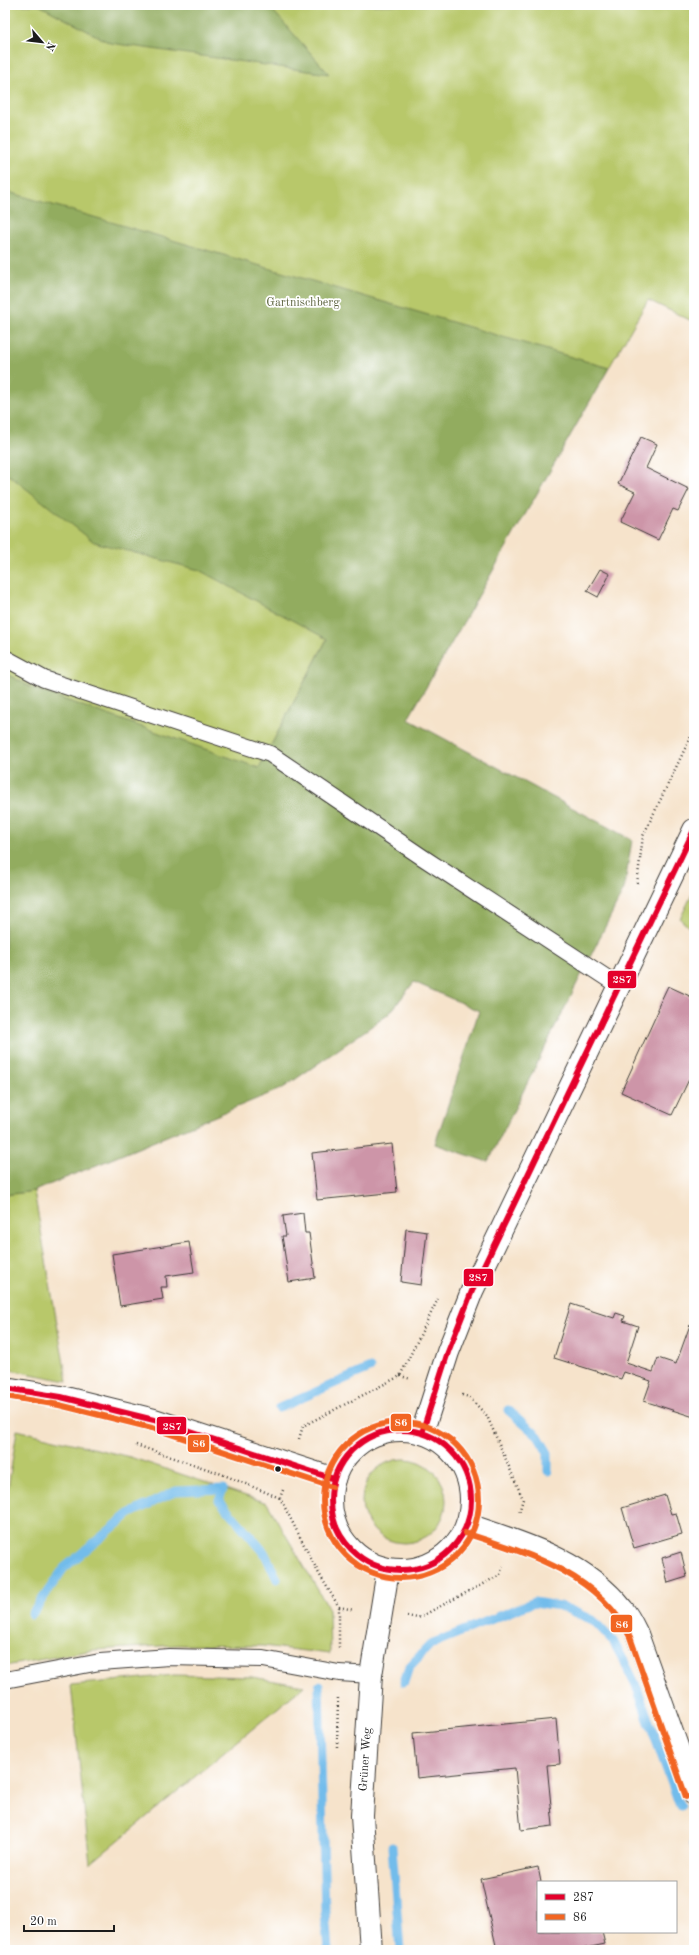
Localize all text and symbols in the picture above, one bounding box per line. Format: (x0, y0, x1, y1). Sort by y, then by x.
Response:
north arrow (22, 22, 62, 62)
text: N (42, 40, 56, 53)
park label: Gartnischberg (266, 297, 340, 309)
line badge: 287 (607, 970, 637, 989)
text: 287 (612, 975, 632, 986)
line badge: 287 (463, 1268, 494, 1287)
text: 287 (468, 1273, 488, 1284)
line badge: 86 (390, 1413, 412, 1432)
line badge: 287 (156, 1416, 187, 1435)
text: 86 (395, 1418, 407, 1429)
text: 287 (162, 1422, 182, 1433)
line badge: 86 (187, 1434, 210, 1453)
text: 86 (193, 1439, 205, 1450)
unlabelled marker (273, 1464, 283, 1474)
line badge: 86 (610, 1614, 633, 1633)
text: 86 (616, 1620, 628, 1631)
street label: Grüner Weg (358, 1727, 374, 1792)
legend (537, 1881, 677, 1933)
text: 287 (573, 1892, 594, 1904)
scale bar (24, 1907, 114, 1933)
text: 86 (573, 1912, 587, 1924)
text: 20 m (30, 1916, 57, 1928)

